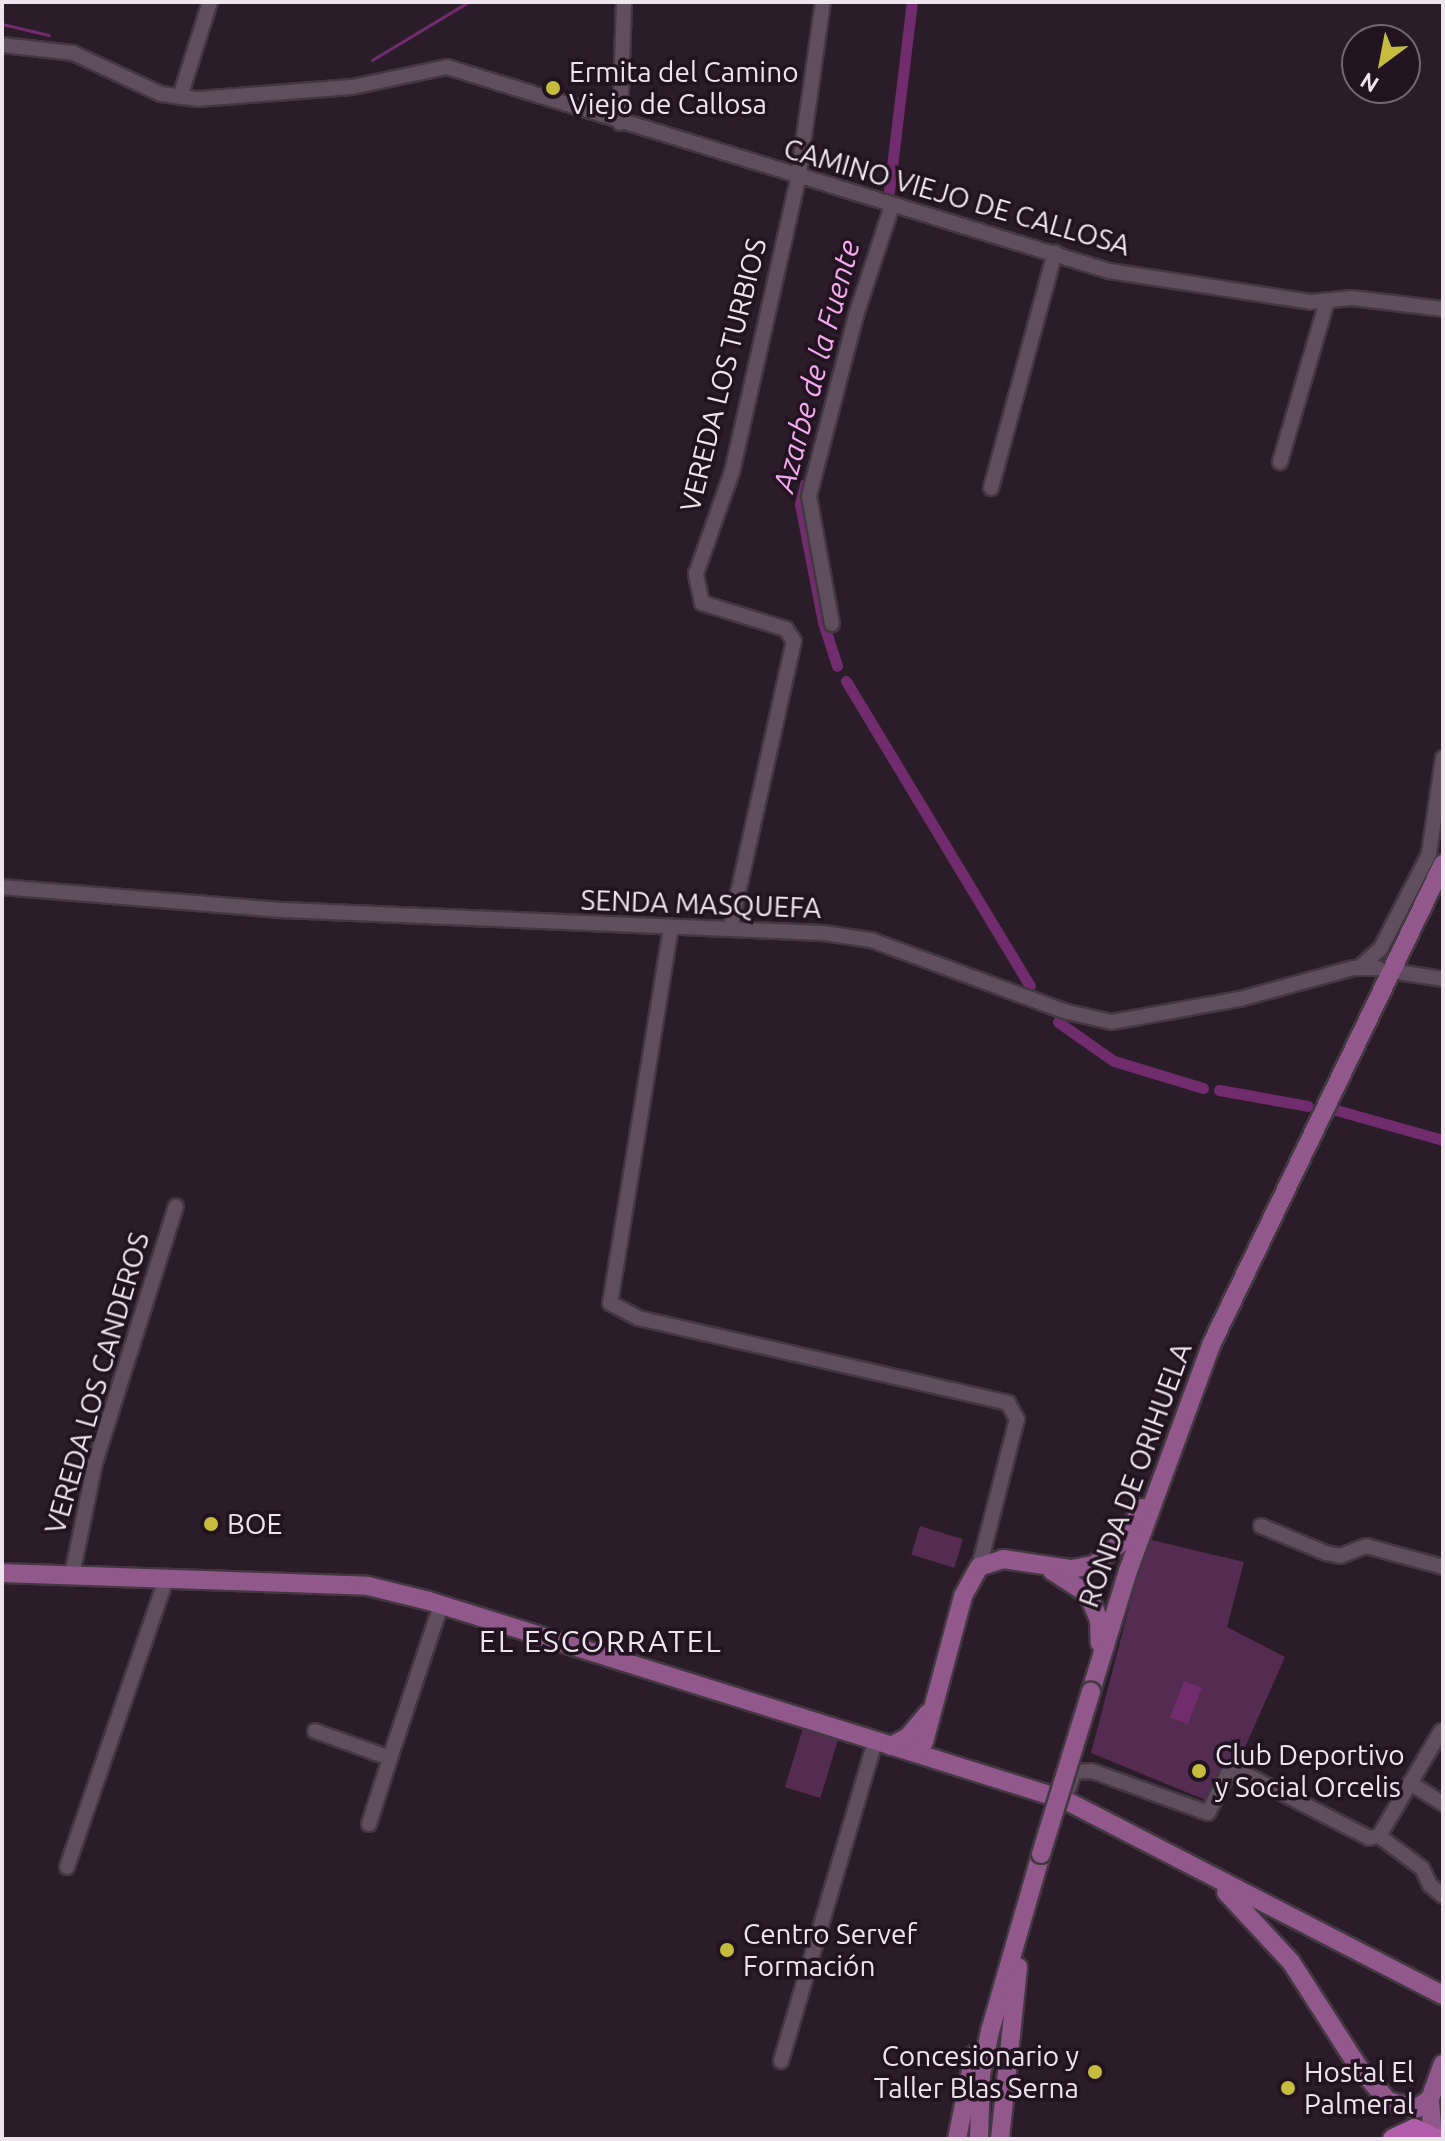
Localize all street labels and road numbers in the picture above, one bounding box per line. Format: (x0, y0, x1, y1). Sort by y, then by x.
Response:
street label: CAMINO VIEJO DE CALLOSA (780, 131, 1134, 263)
street label: VEREDA LOS TURBIOS (673, 235, 773, 515)
street label: SENDA MASQUEFA (580, 883, 822, 925)
street label: VEREDA LOS CANDEROS (38, 1228, 156, 1538)
street label: RONDA DE ORIHUELA (1071, 1338, 1199, 1612)

